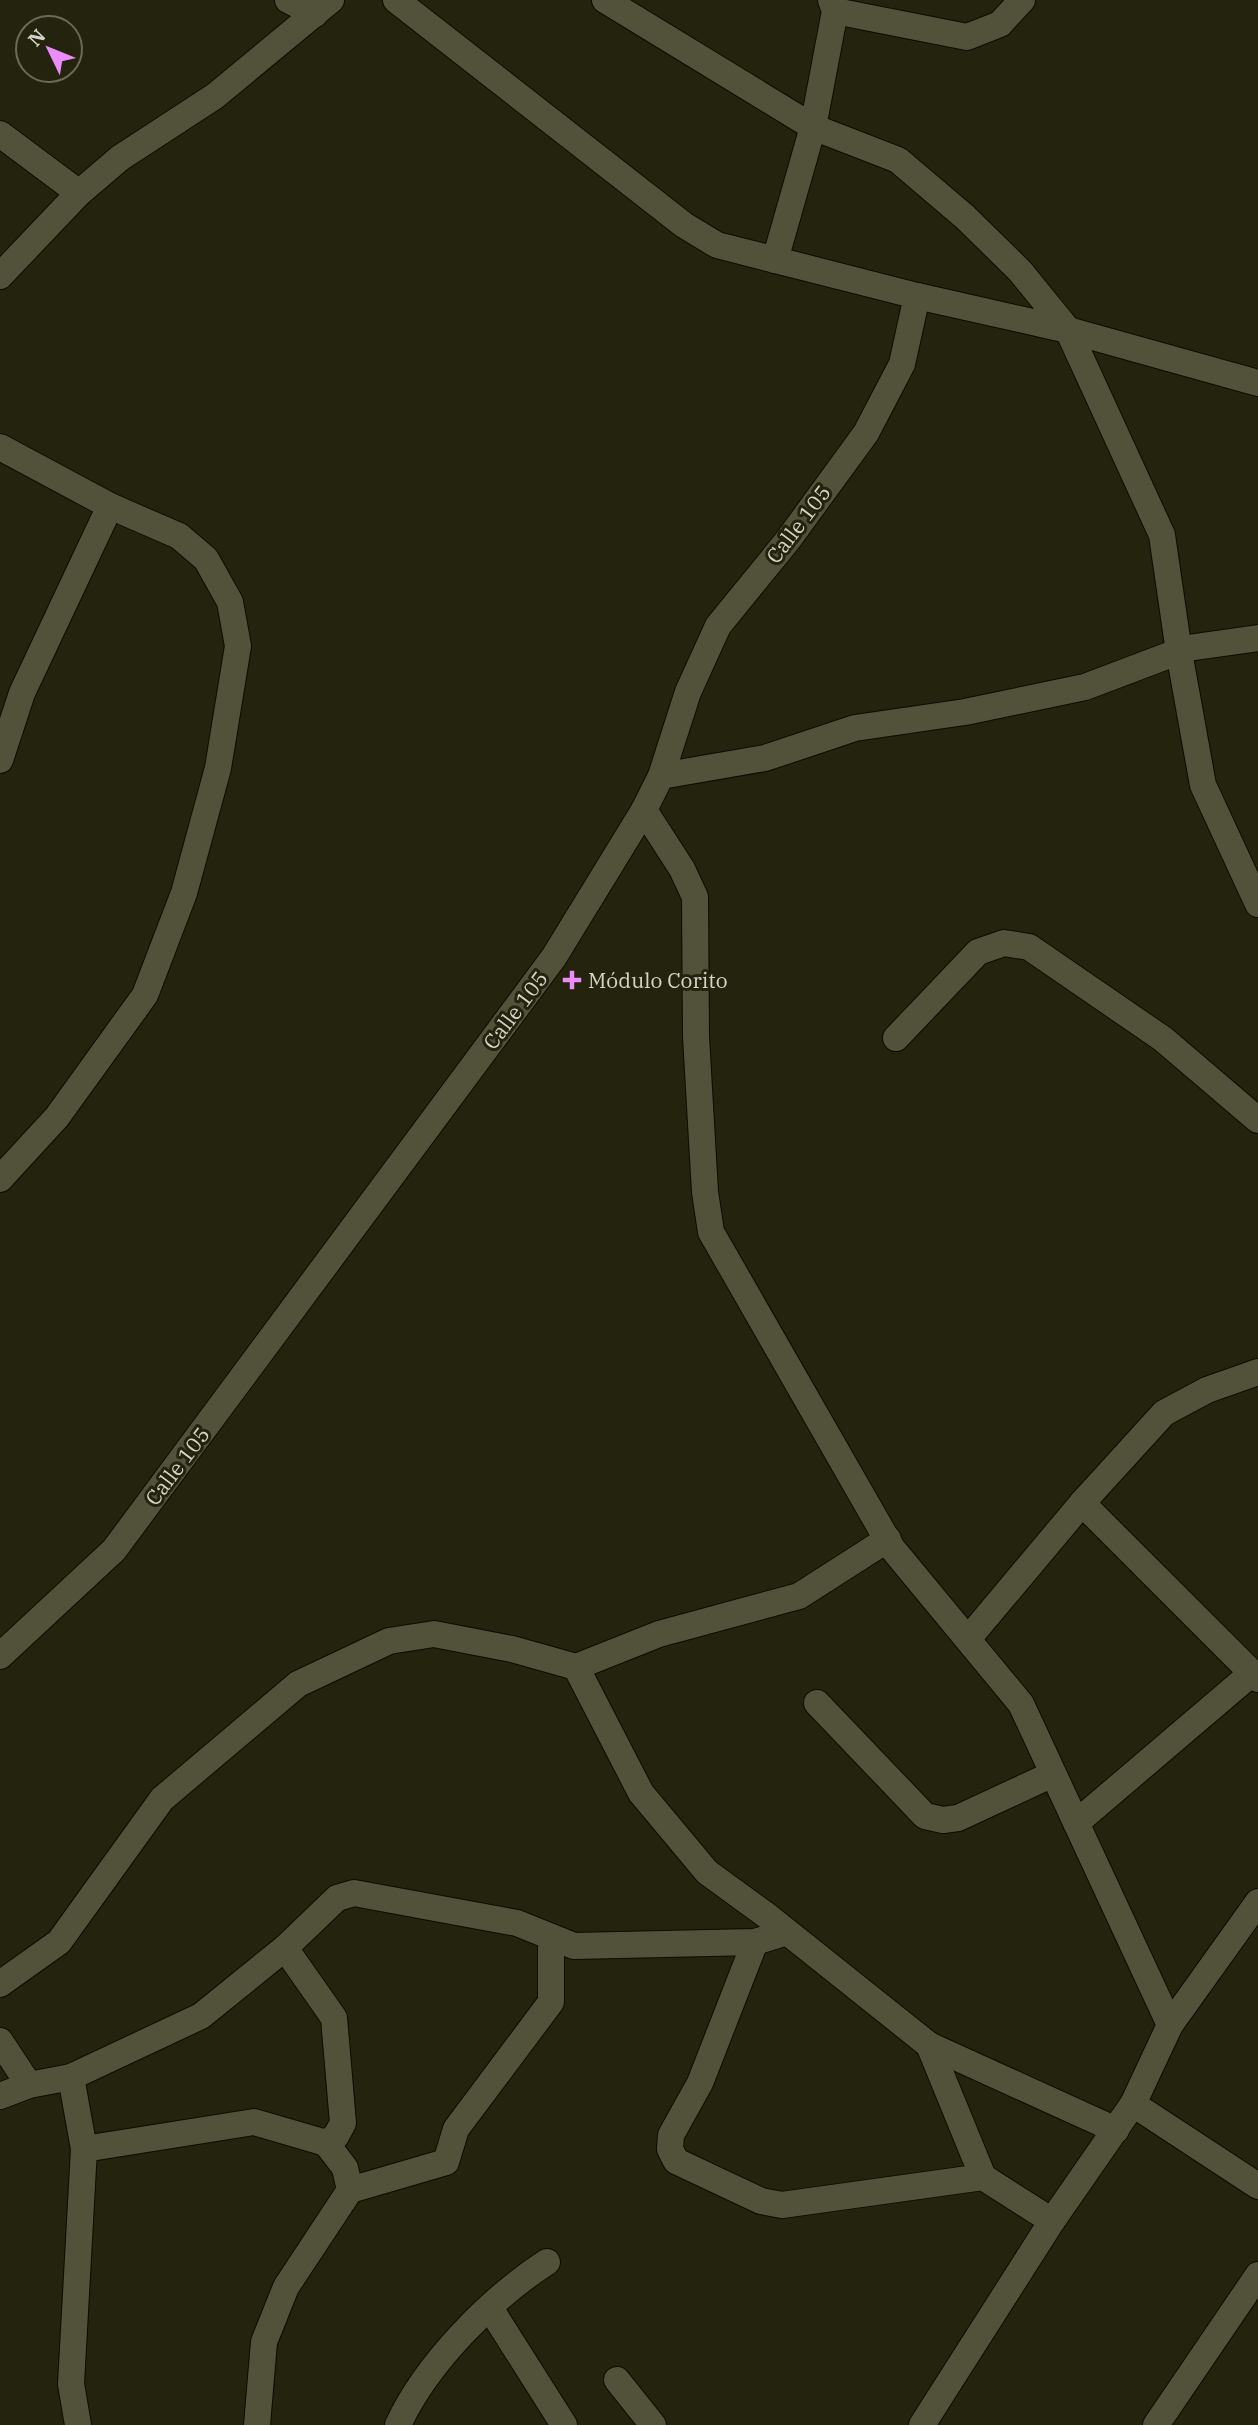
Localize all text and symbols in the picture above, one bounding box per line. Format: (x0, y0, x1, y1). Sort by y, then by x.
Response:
north arrow (14, 14, 84, 84)
text: N (23, 24, 50, 51)
street label: Calle 105 (759, 479, 837, 569)
street label: Calle 105 (476, 965, 554, 1055)
place label: Módulo Corito (588, 966, 728, 994)
marker: Módulo Corito (562, 970, 582, 990)
street label: Calle 105 (138, 1421, 216, 1511)

